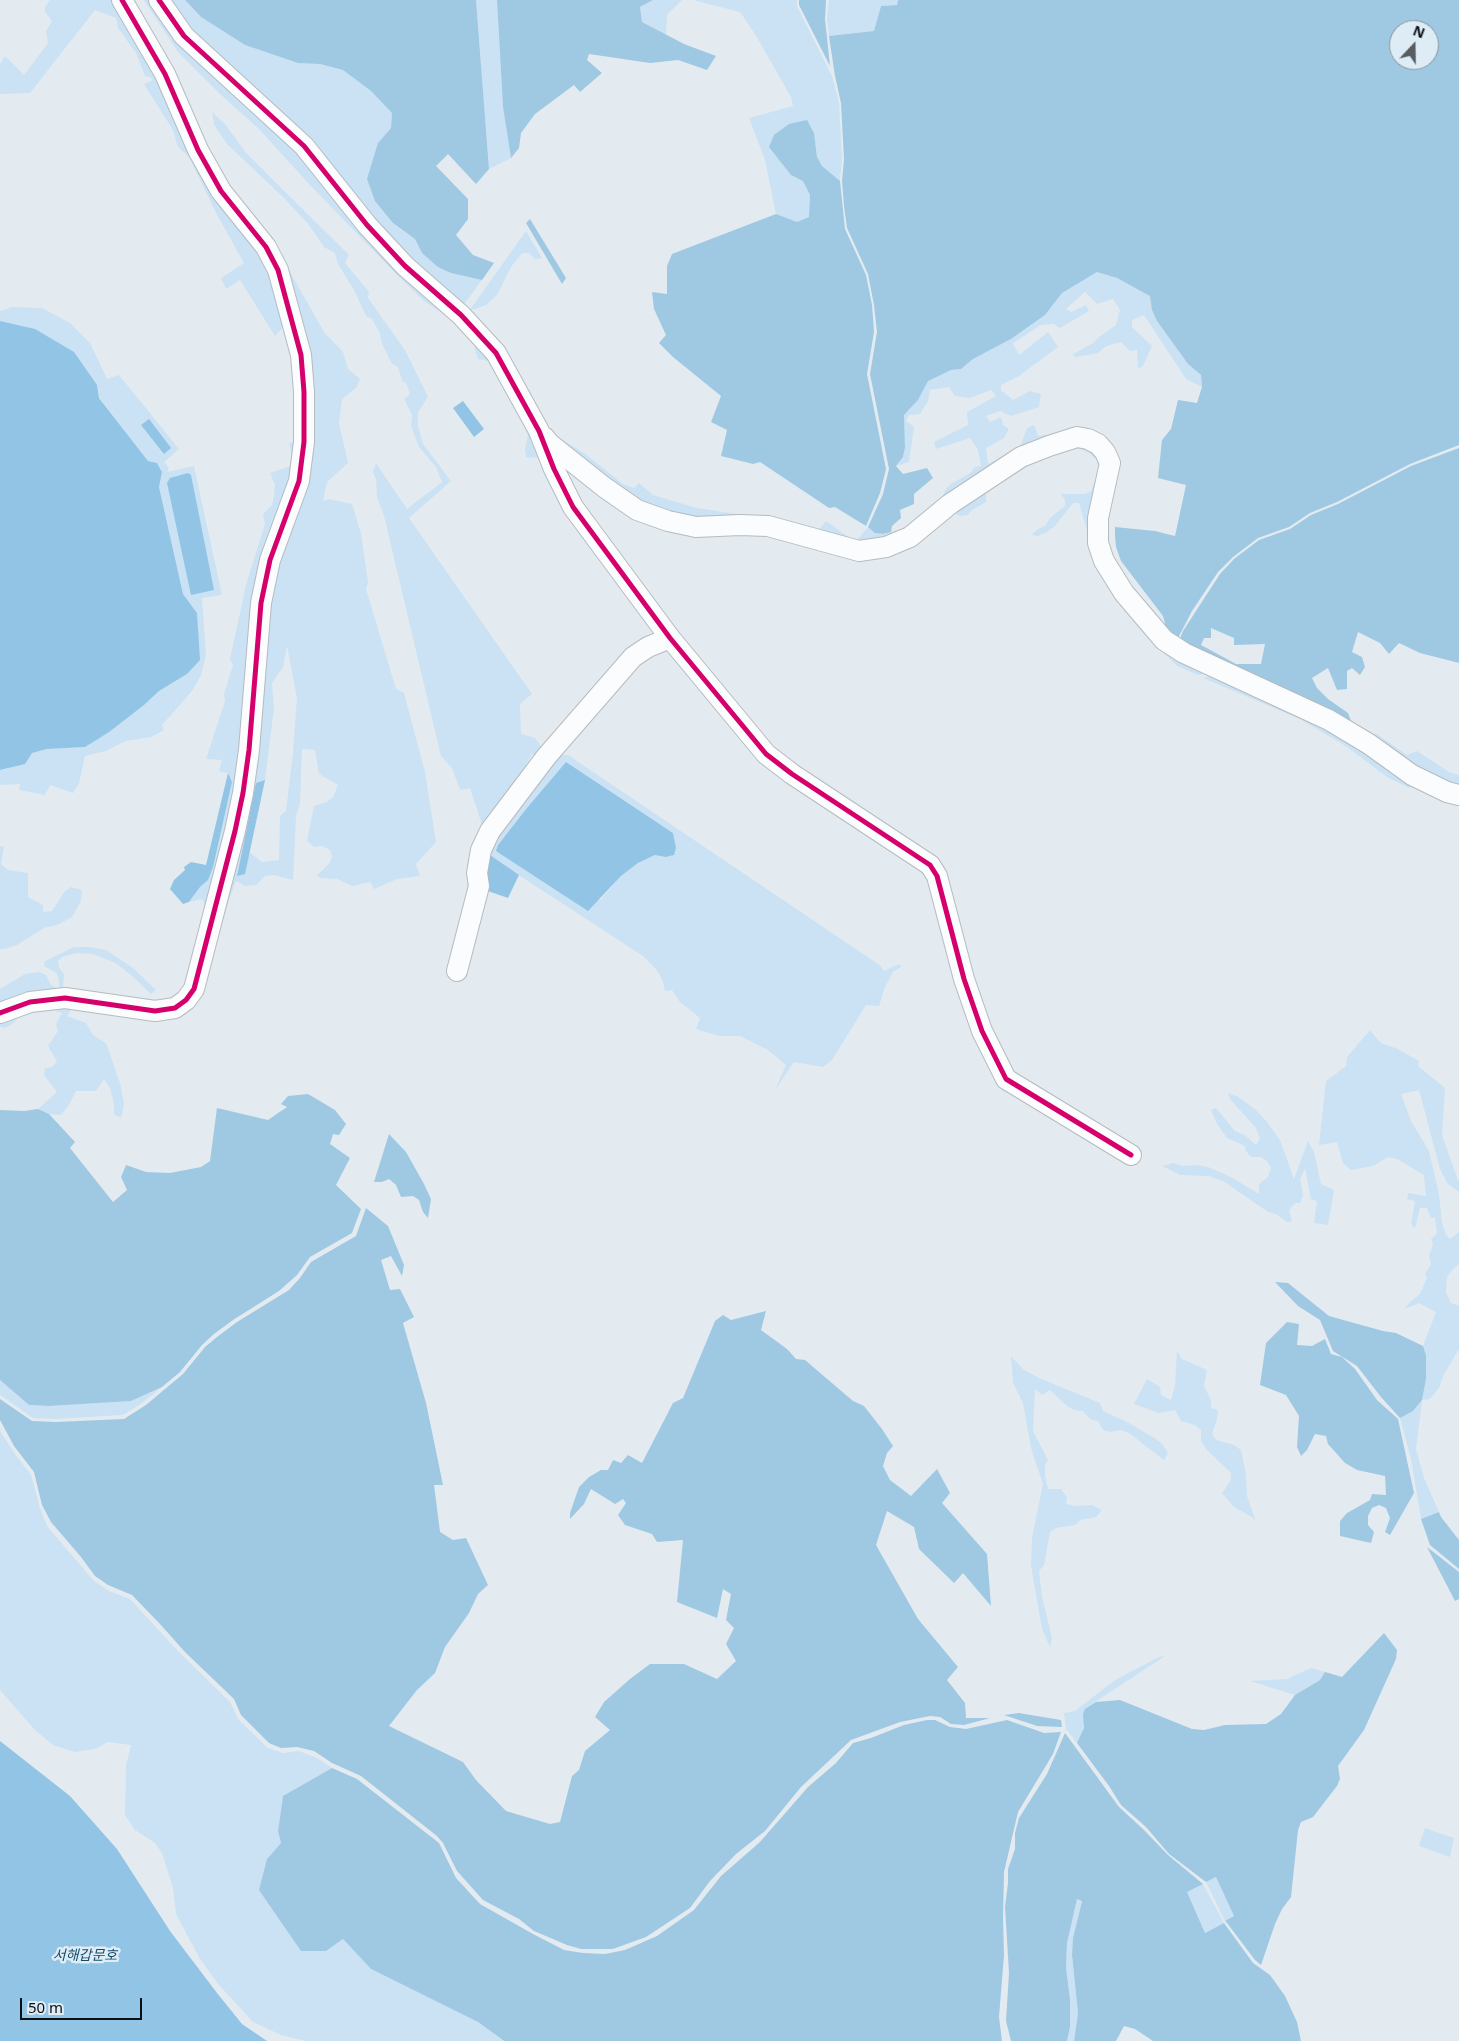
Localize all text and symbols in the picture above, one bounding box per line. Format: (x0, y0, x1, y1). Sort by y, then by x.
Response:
north arrow (1389, 20, 1439, 70)
text: N (1410, 21, 1428, 42)
water label: 서해갑문호 (53, 1948, 117, 1964)
scale bar (22, 1988, 145, 2020)
text: 50 m (28, 1997, 63, 2017)

